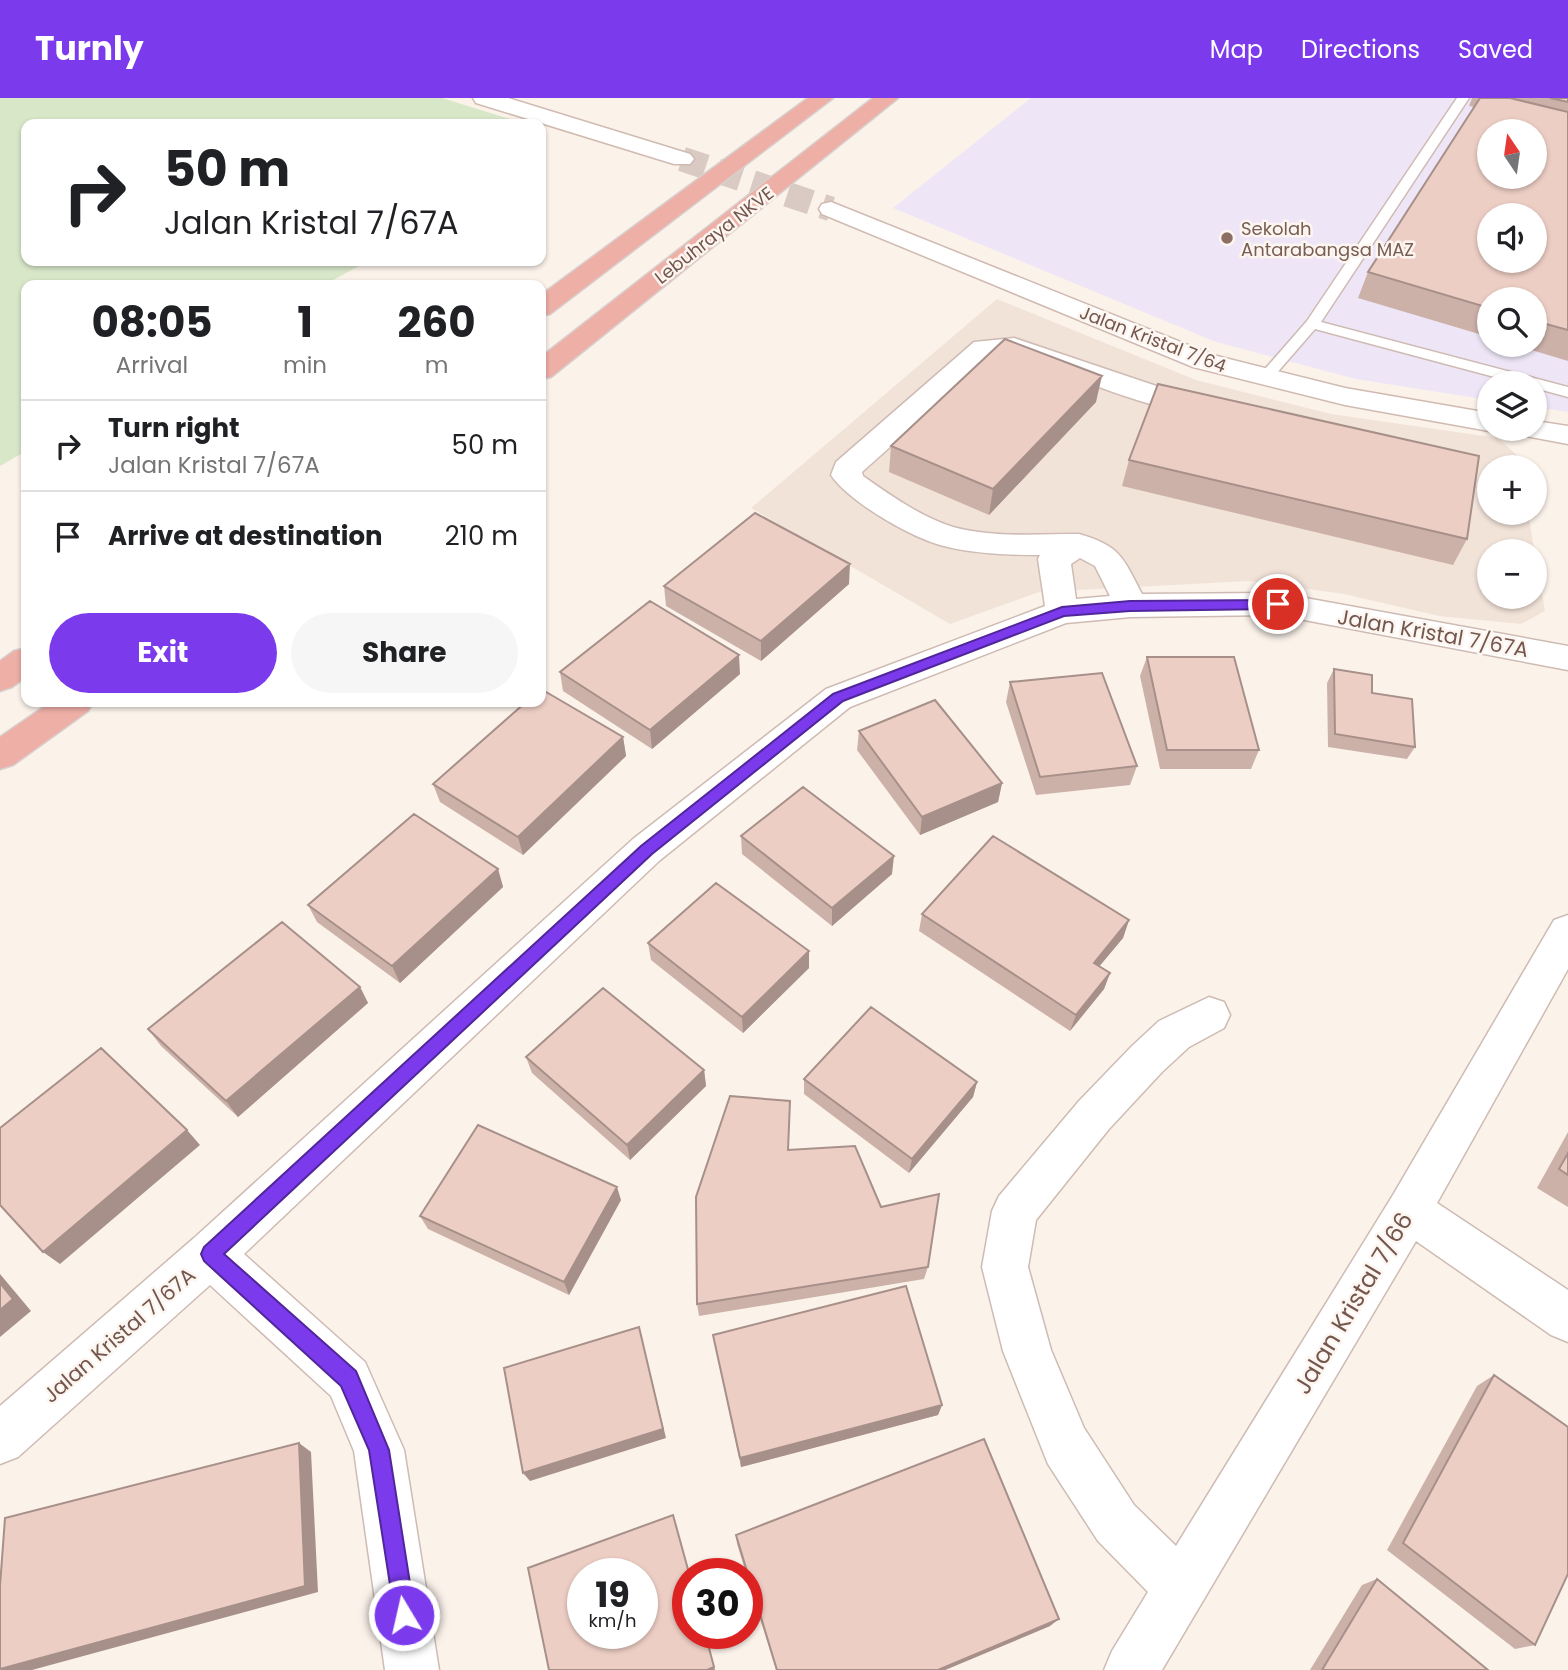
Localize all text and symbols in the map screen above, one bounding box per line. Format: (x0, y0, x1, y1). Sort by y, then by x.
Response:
text: Turnly (35, 25, 144, 72)
text: Map (1210, 33, 1263, 66)
text: Directions (1301, 33, 1420, 66)
text: Saved (1458, 33, 1533, 66)
north arrow (1477, 119, 1547, 189)
map controls (1477, 119, 1547, 609)
text: 50 m (164, 135, 290, 203)
icon: right (49, 147, 140, 238)
street label: Lebuhraya NKVE (649, 181, 779, 289)
text: Jalan Kristal 7/67A (164, 200, 459, 245)
button: sound (1477, 203, 1547, 273)
place label: Sekolah Antarabangsa MAZ (1241, 216, 1414, 262)
marker: Sekolah Antarabangsa MAZ (1219, 230, 1235, 246)
button: search (1477, 287, 1547, 357)
text: 08:05 (91, 293, 213, 352)
text: 1 (297, 293, 313, 352)
text: 260 (397, 293, 476, 352)
street label: Jalan Kristal 7/64 (1076, 300, 1230, 378)
text: Arrival (116, 349, 188, 381)
text: min (283, 349, 327, 381)
text: m (425, 349, 448, 381)
button: layers (1477, 371, 1547, 441)
text: Turn right (108, 410, 240, 446)
icon: right (49, 427, 87, 465)
text: 50 m (452, 427, 518, 463)
text: Jalan Kristal 7/67A (108, 449, 320, 481)
button: + (1477, 455, 1547, 525)
icon: arrive (49, 518, 87, 556)
text: Arrive at destination (108, 518, 383, 554)
text: 210 m (445, 518, 518, 554)
button: − (1477, 539, 1547, 609)
pin (1248, 574, 1308, 634)
icon: arrive (1259, 585, 1297, 623)
street label: Jalan Kristal 7/67A (1335, 602, 1531, 664)
button: Exit (49, 613, 277, 693)
button: Share (291, 613, 518, 693)
street label: Jalan Kristal 7/66 (1286, 1206, 1420, 1400)
street label: Jalan Kristal 7/67A (37, 1261, 201, 1409)
speed limit sign: 30 (672, 1558, 763, 1649)
text: 19 (595, 1570, 630, 1619)
position arrow (367, 1578, 441, 1652)
text: km/h (589, 1608, 636, 1633)

